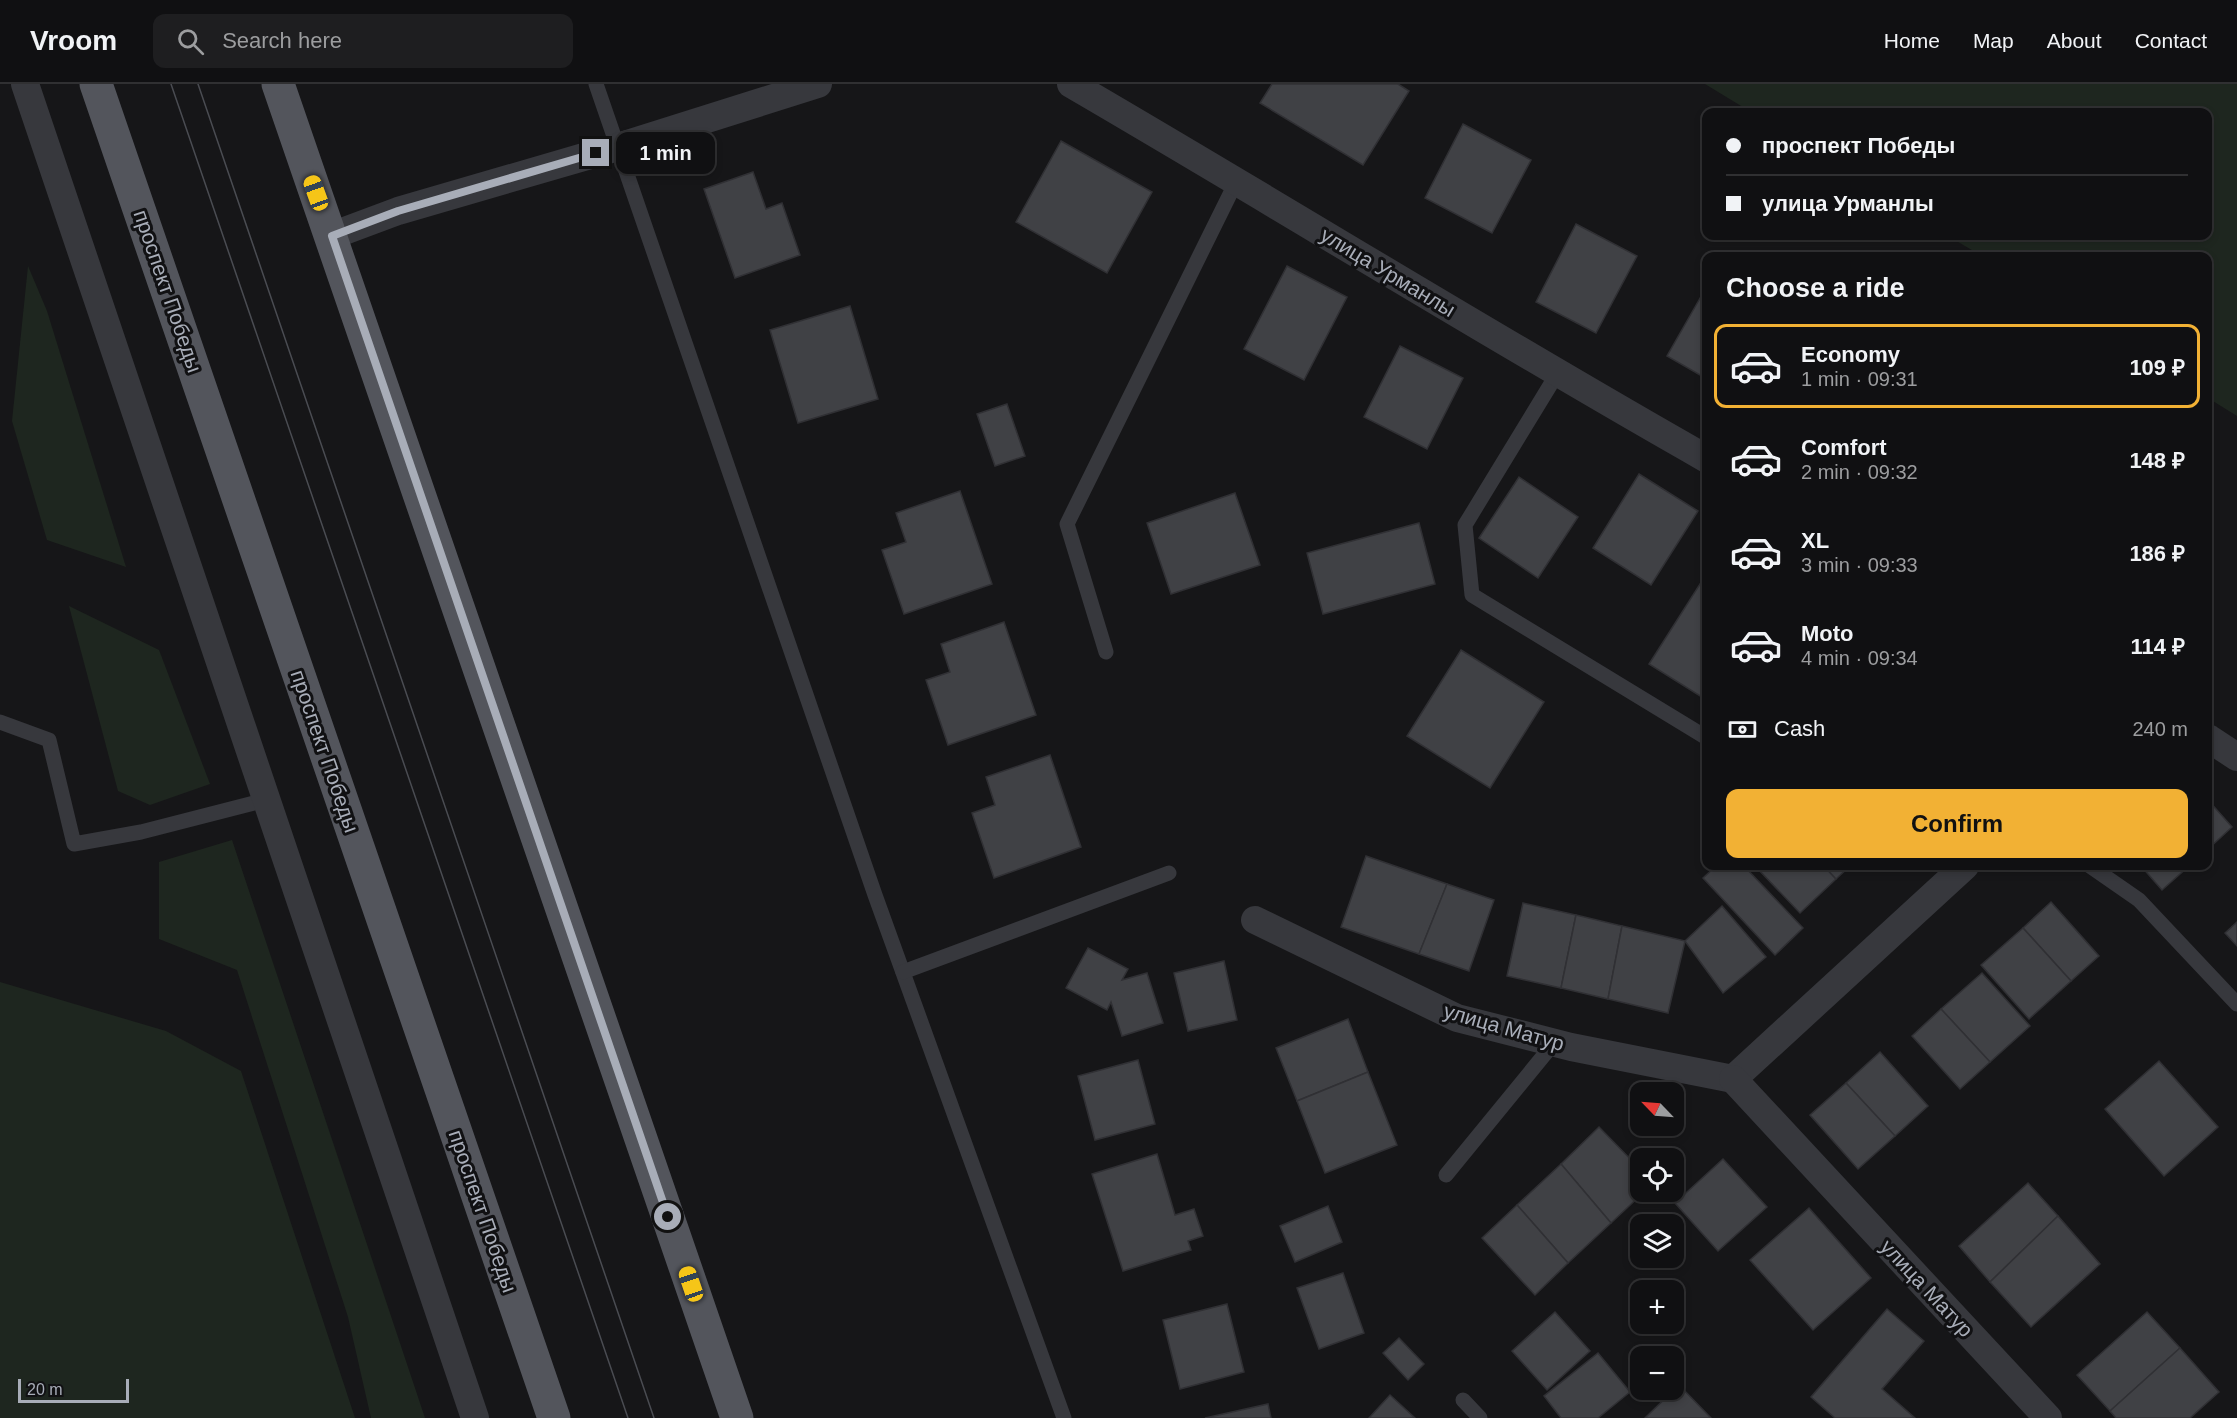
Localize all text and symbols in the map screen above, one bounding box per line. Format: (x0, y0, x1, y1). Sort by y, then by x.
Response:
search box (153, 14, 573, 68)
text: Vroom (30, 25, 117, 56)
icon: search (174, 25, 207, 58)
text: Search here (222, 28, 342, 53)
text: Home (1884, 29, 1940, 52)
text: Map (1973, 29, 2014, 52)
text: About (2047, 29, 2102, 52)
text: Contact (2135, 29, 2207, 52)
callout: 1 min (617, 132, 716, 174)
text: проспект Победы (1762, 133, 1955, 158)
route end (582, 139, 609, 166)
text: 1 min (639, 142, 692, 164)
car (301, 173, 331, 213)
text: улица Урманлы (1762, 191, 1934, 216)
street label: проспект Победы (129, 207, 207, 375)
street label: улица Урманлы (1317, 223, 1459, 321)
text: Choose a ride (1726, 273, 1905, 303)
icon: car (1729, 339, 1783, 393)
text: Economy (1801, 342, 1900, 367)
text: 109 ₽ (2129, 355, 2185, 380)
text: 1 min · 09:31 (1801, 368, 1918, 390)
icon: car (1729, 432, 1783, 486)
text: Comfort (1801, 435, 1887, 460)
text: 148 ₽ (2129, 448, 2185, 473)
text: 2 min · 09:32 (1801, 461, 1918, 483)
icon: car (1729, 525, 1783, 579)
text: XL (1801, 528, 1829, 553)
text: 186 ₽ (2129, 541, 2185, 566)
text: 3 min · 09:33 (1801, 554, 1918, 576)
icon: car (1729, 618, 1783, 672)
text: Moto (1801, 621, 1854, 646)
text: 114 ₽ (2131, 634, 2185, 659)
text: 4 min · 09:34 (1801, 647, 1918, 669)
street label: проспект Победы (286, 667, 364, 835)
icon: cash (1726, 713, 1759, 746)
text: Cash (1774, 716, 1825, 741)
text: 240 m (2132, 718, 2188, 740)
button: Confirm (1726, 789, 2188, 858)
street label: улица Матур (1441, 999, 1567, 1055)
north arrow (1630, 1082, 1684, 1136)
map controls (1630, 1082, 1684, 1400)
street label: проспект Победы (444, 1127, 522, 1295)
button: locate (1630, 1148, 1684, 1202)
route start (654, 1203, 681, 1230)
button: layers (1630, 1214, 1684, 1268)
street label: улица Матур (1876, 1235, 1978, 1341)
car (677, 1264, 705, 1304)
button: + (1630, 1280, 1684, 1334)
button: − (1630, 1346, 1684, 1400)
scale bar (18, 1376, 129, 1404)
text: 20 m (27, 1381, 63, 1398)

